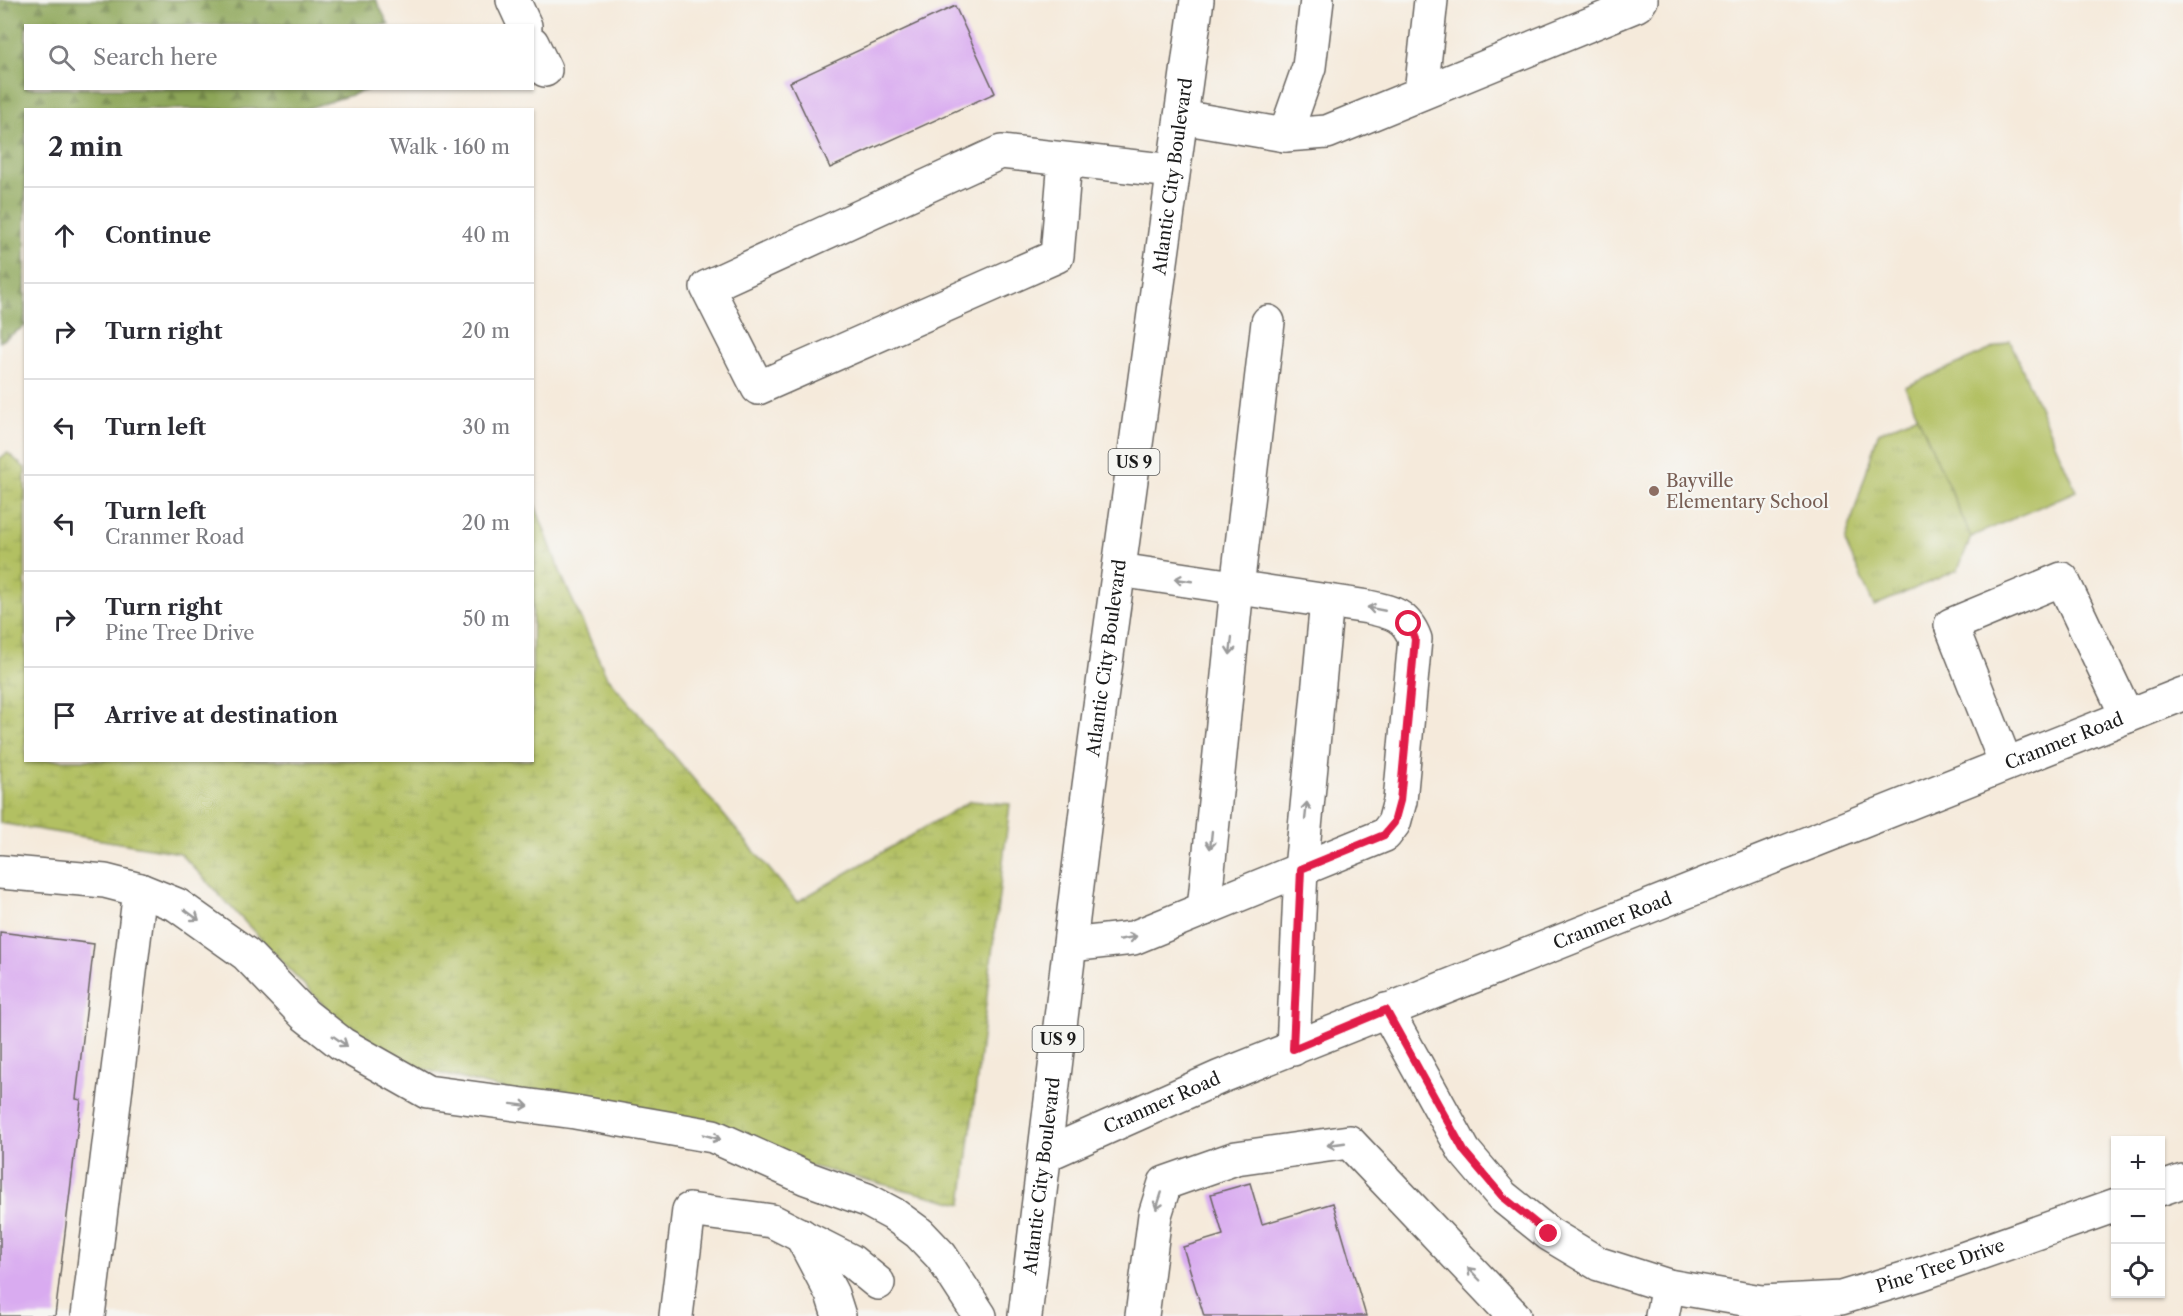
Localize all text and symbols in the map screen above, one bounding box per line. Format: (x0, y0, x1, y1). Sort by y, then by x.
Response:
search box (24, 24, 534, 90)
icon: search (45, 41, 78, 74)
text: Search here (93, 44, 218, 71)
street label: Atlantic City Boulevard (1148, 77, 1197, 277)
text: 2 min (48, 131, 123, 163)
text: Walk · 160 m (389, 135, 510, 159)
icon: ahead (48, 219, 81, 252)
text: Continue (105, 222, 211, 249)
text: 40 m (462, 223, 510, 247)
icon: right (48, 315, 81, 348)
text: Turn right (105, 318, 223, 345)
text: 20 m (462, 319, 510, 343)
icon: left (48, 411, 81, 444)
text: Turn left (105, 414, 206, 441)
text: 30 m (462, 415, 510, 439)
road number: US 9 (1108, 449, 1160, 475)
place label: Bayville Elementary School (1666, 470, 1829, 513)
marker: Bayville Elementary School (1647, 484, 1661, 498)
text: Turn left (105, 498, 206, 525)
icon: left (48, 507, 81, 540)
text: 20 m (462, 511, 510, 535)
text: Cranmer Road (105, 525, 244, 549)
street label: Atlantic City Boulevard (1082, 558, 1131, 759)
one-way arrow (1174, 574, 1194, 585)
text: Turn right (105, 594, 223, 621)
icon: right (48, 603, 81, 636)
one-way arrow (1367, 603, 1386, 614)
text: 50 m (463, 607, 510, 631)
route start (1395, 610, 1421, 636)
text: Pine Tree Drive (105, 621, 254, 645)
one-way arrow (1225, 635, 1236, 655)
icon: arrive (48, 699, 81, 732)
text: Arrive at destination (105, 702, 338, 729)
street label: Cranmer Road (2002, 708, 2127, 775)
one-way arrow (1301, 802, 1312, 822)
one-way arrow (1205, 830, 1216, 849)
street label: Cranmer Road (1550, 887, 1675, 954)
one-way arrow (183, 909, 199, 921)
one-way arrow (1118, 932, 1137, 943)
road number: US 9 (1032, 1026, 1084, 1052)
one-way arrow (331, 1035, 347, 1047)
street label: Cranmer Road (1100, 1067, 1224, 1139)
street label: Atlantic City Boulevard (1019, 1076, 1065, 1277)
one-way arrow (510, 1100, 529, 1111)
one-way arrow (702, 1131, 721, 1143)
map controls (2111, 1136, 2165, 1298)
button: + (2111, 1136, 2165, 1190)
one-way arrow (1326, 1139, 1346, 1150)
button: − (2111, 1190, 2165, 1244)
one-way arrow (1153, 1191, 1164, 1210)
route end (1535, 1220, 1561, 1246)
street label: Pine Tree Drive (1873, 1234, 2008, 1298)
button: locate (2111, 1244, 2165, 1298)
one-way arrow (1467, 1266, 1481, 1281)

